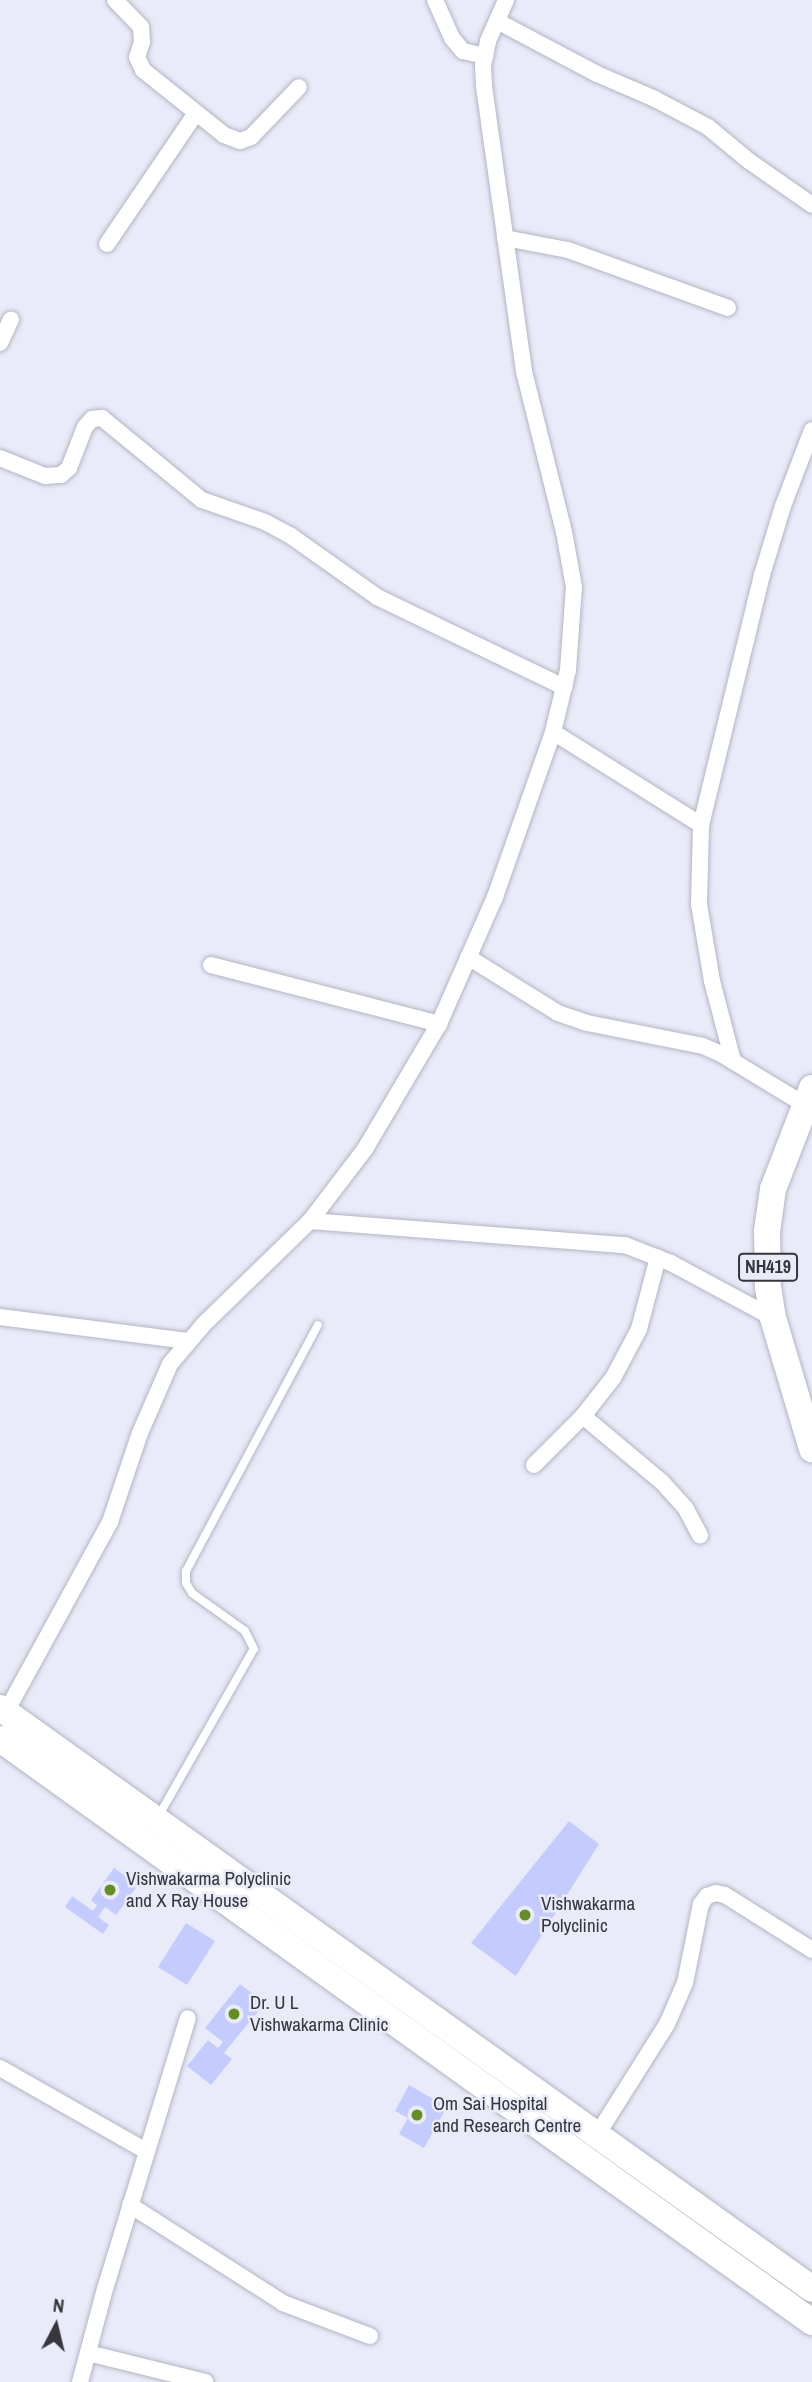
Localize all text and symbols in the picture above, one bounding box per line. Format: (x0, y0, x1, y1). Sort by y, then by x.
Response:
road number: NH419 (736, 1252, 800, 1282)
place label: Vishwakarma Polyclinic and X Ray House (126, 1868, 291, 1912)
marker: Vishwakarma Polyclinic and X Ray House (100, 1880, 120, 1900)
place label: Vishwakarma Polyclinic (541, 1893, 635, 1937)
marker: Vishwakarma Polyclinic (515, 1905, 535, 1925)
place label: Dr. U L Vishwakarma Clinic (250, 1992, 388, 2036)
marker: Dr. U L Vishwakarma Clinic (224, 2004, 244, 2024)
place label: Om Sai Hospital and Research Centre (433, 2093, 581, 2137)
marker: Om Sai Hospital and Research Centre (407, 2105, 427, 2125)
north arrow (21, 2291, 91, 2361)
text: N (51, 2292, 66, 2319)

